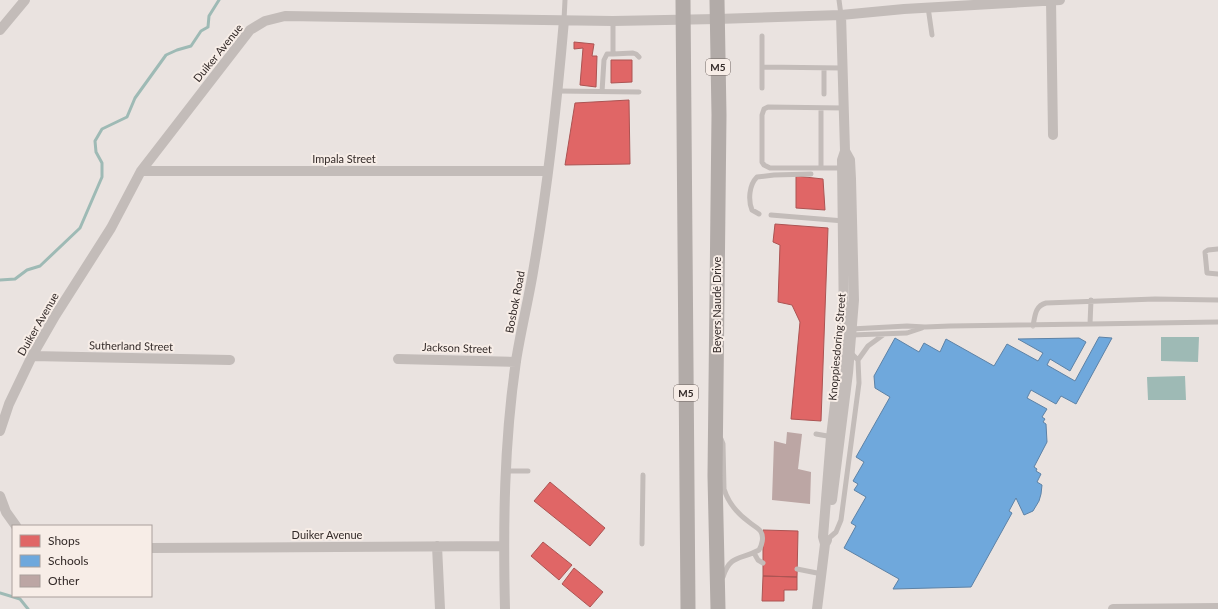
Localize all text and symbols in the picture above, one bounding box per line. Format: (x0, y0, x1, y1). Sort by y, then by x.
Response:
street label: Duiker Avenue (190, 21, 245, 84)
road number: M5 (706, 59, 730, 75)
street label: Impala Street (312, 152, 376, 165)
street label: Beyers Naudé Drive (710, 257, 723, 353)
street label: Bosbok Road (502, 270, 527, 334)
street label: Duiker Avenue (14, 290, 61, 358)
street label: Knoppiesdoring Street (825, 293, 848, 401)
street label: Sutherland Street (89, 338, 173, 353)
street label: Jackson Street (422, 340, 492, 355)
road number: M5 (674, 385, 698, 401)
legend (12, 525, 152, 597)
street label: Duiker Avenue (292, 528, 363, 541)
text: Shops (48, 533, 80, 548)
text: Schools (48, 553, 89, 568)
text: Other (48, 573, 80, 588)

